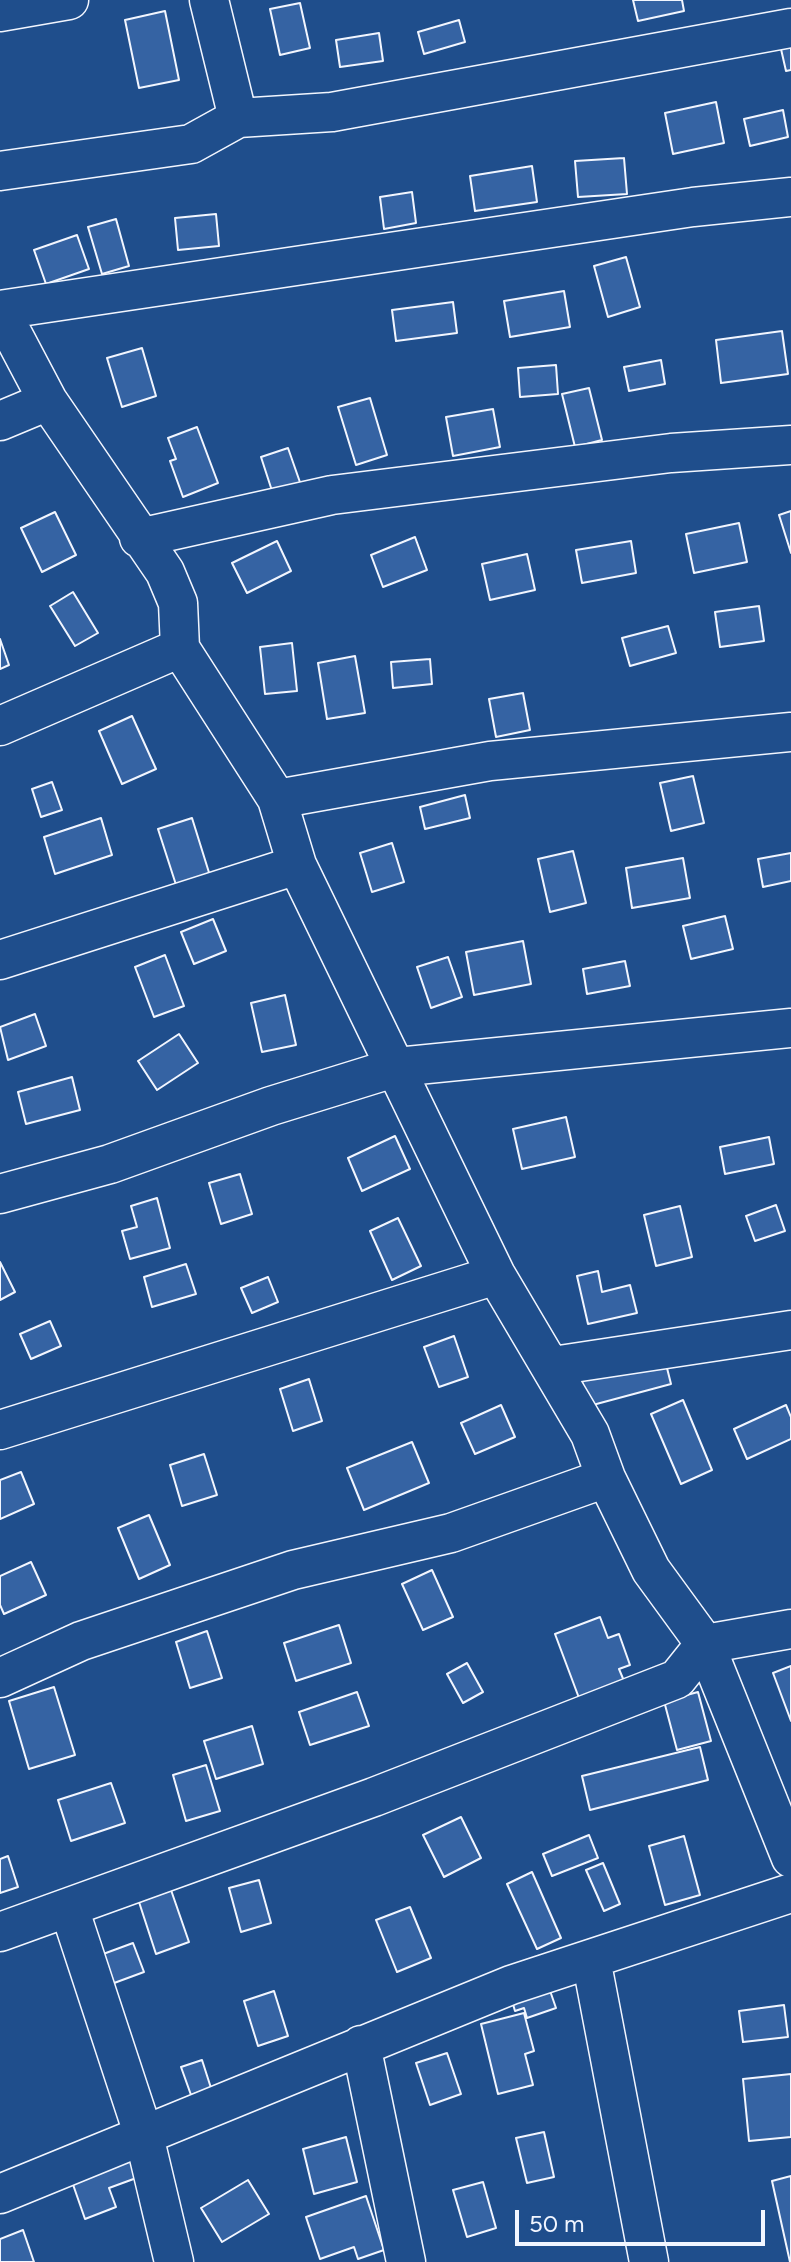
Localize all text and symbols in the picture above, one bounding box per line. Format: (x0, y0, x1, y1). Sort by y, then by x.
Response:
scale bar (519, 2194, 769, 2244)
text: 50 m (529, 2209, 585, 2238)

